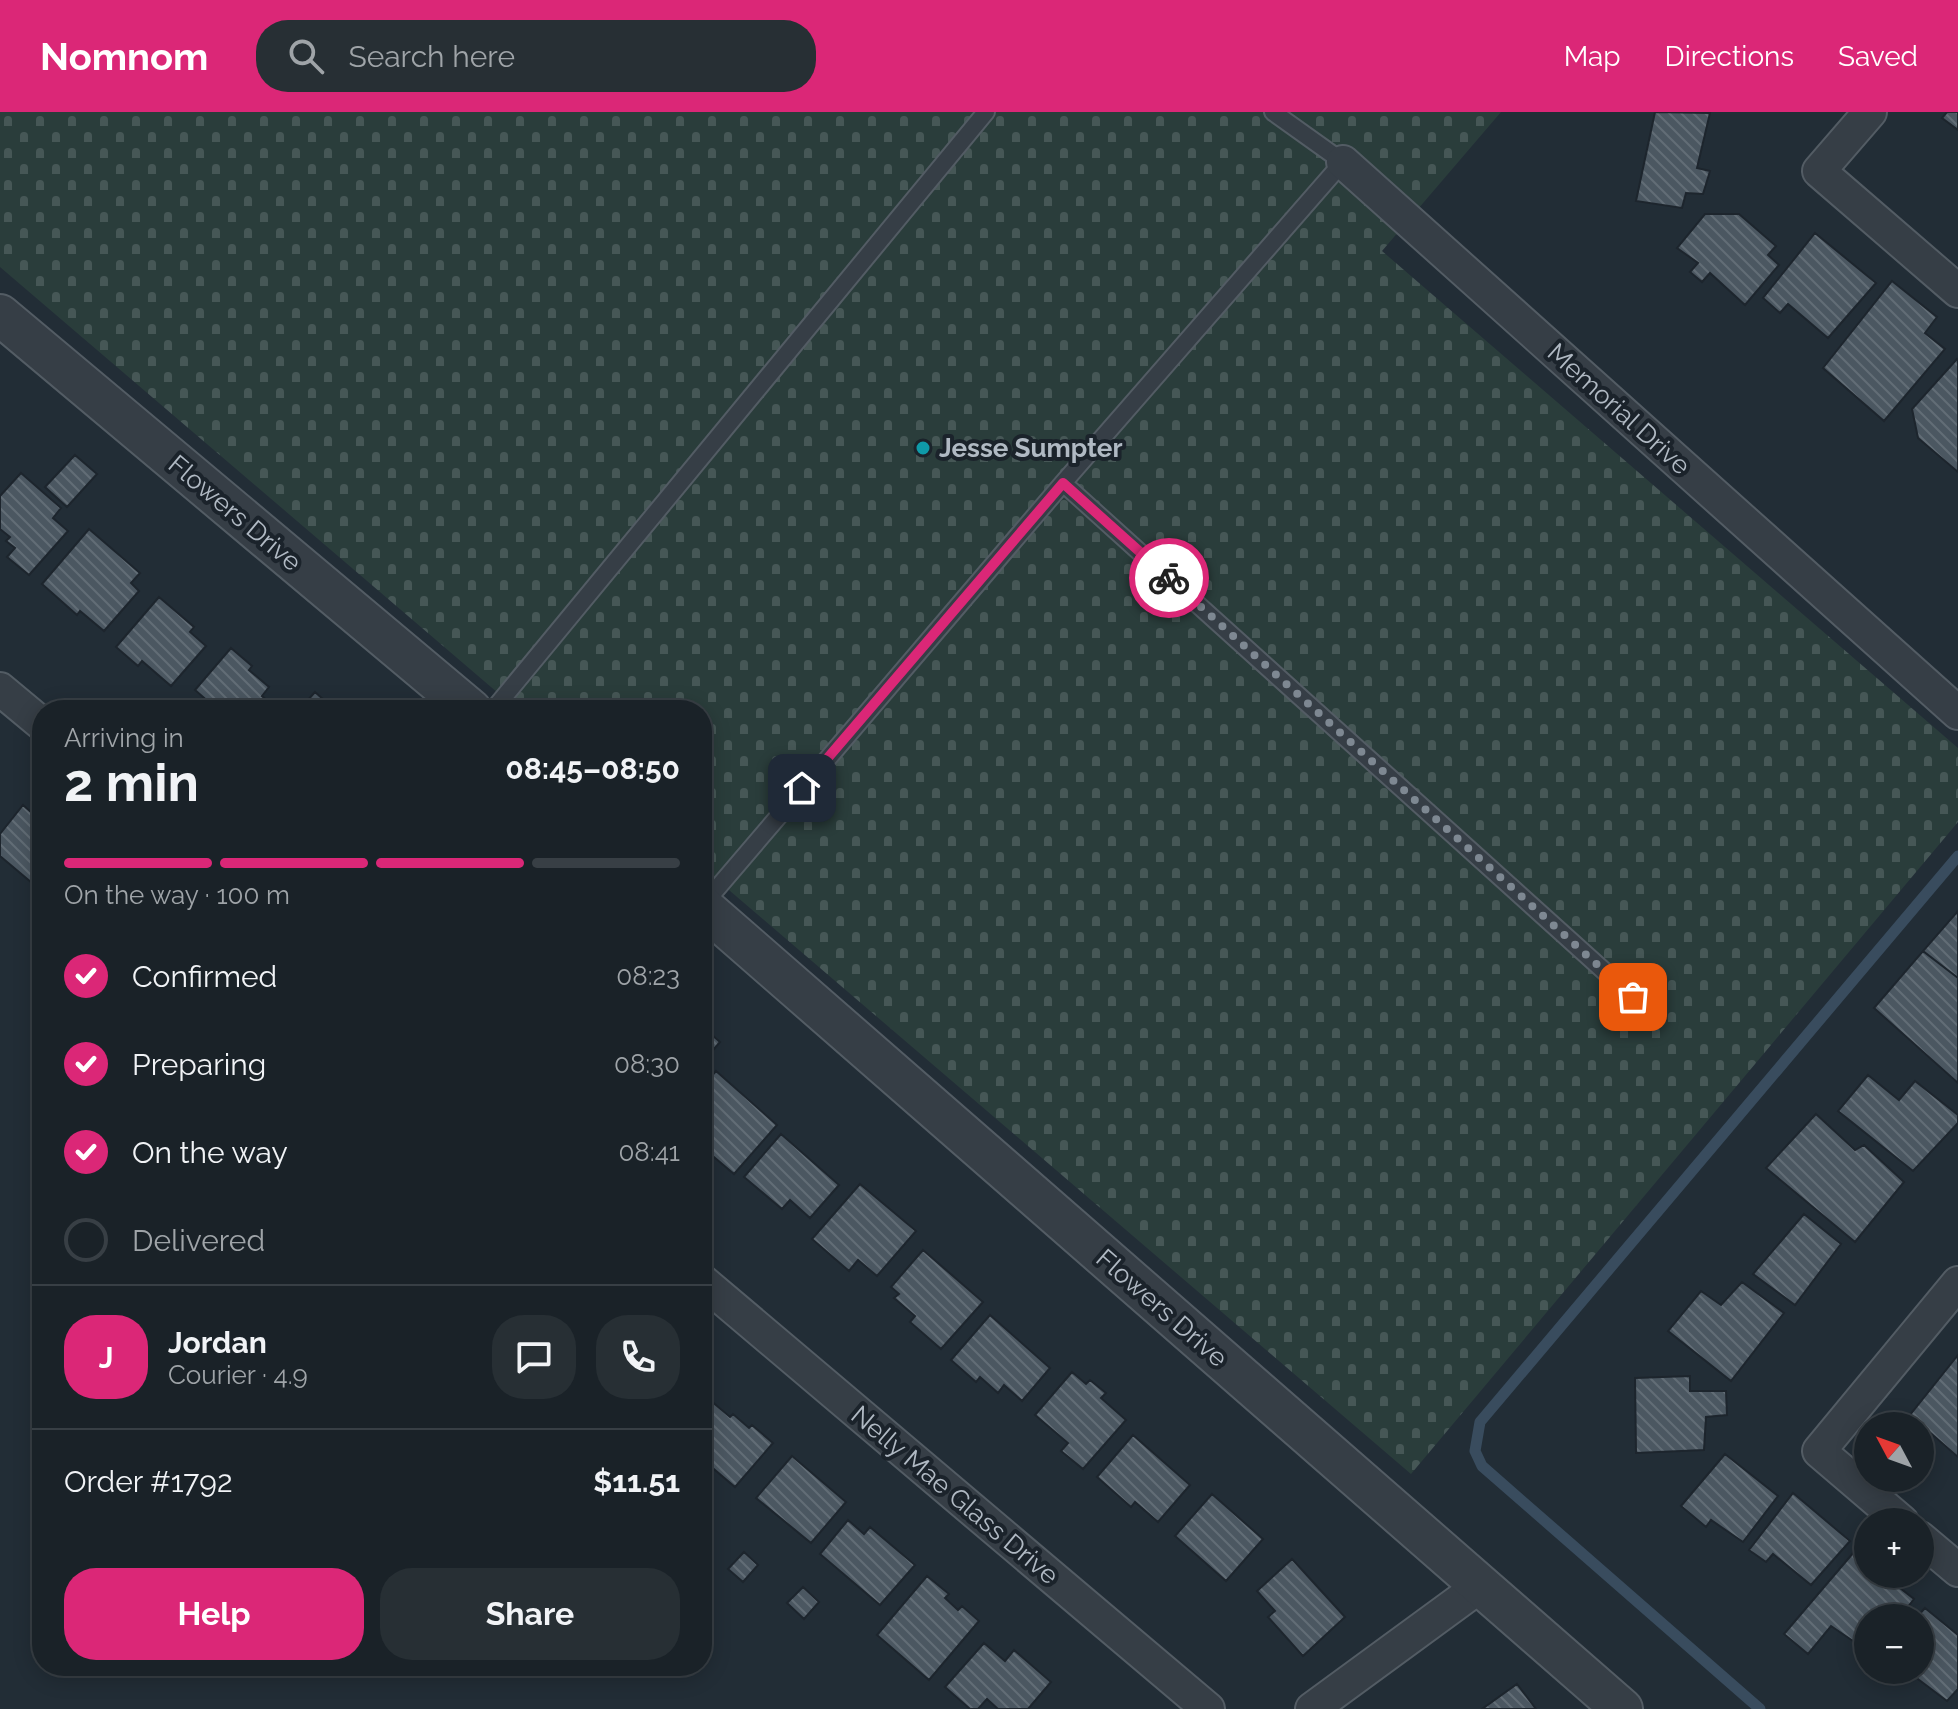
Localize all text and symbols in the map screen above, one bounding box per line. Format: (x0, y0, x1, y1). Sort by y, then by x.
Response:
search box (256, 20, 816, 92)
text: Nomnom (40, 34, 208, 79)
icon: search (284, 34, 328, 78)
text: Search here (348, 39, 515, 74)
text: Map (1564, 40, 1621, 73)
text: Directions (1665, 40, 1794, 73)
text: Saved (1838, 40, 1918, 73)
street label: Memorial Drive (1542, 337, 1696, 481)
place label: Jesse Sumpter (939, 433, 1123, 463)
marker: Jesse Sumpter (914, 439, 932, 457)
street label: Flowers Drive (163, 449, 307, 577)
courier (1129, 538, 1209, 618)
icon: bike (1147, 556, 1191, 600)
text: Arriving in (64, 723, 184, 753)
text: 08:45–08:50 (505, 751, 680, 786)
text: 2 min (64, 752, 199, 813)
pin (768, 754, 836, 822)
icon: home (780, 766, 824, 810)
text: On the way · 100 m (64, 880, 290, 910)
icon: check (64, 954, 108, 998)
text: Confirmed (132, 959, 277, 994)
text: 08:23 (616, 961, 680, 991)
pin (1599, 963, 1667, 1031)
icon: bag (1611, 975, 1655, 1019)
icon: check (64, 1042, 108, 1086)
text: Preparing (132, 1047, 266, 1082)
text: 08:30 (614, 1049, 680, 1079)
icon: check (64, 1130, 108, 1174)
text: On the way (132, 1135, 288, 1170)
text: 08:41 (618, 1137, 680, 1167)
text: Delivered (132, 1223, 265, 1258)
street label: Flowers Drive (1090, 1243, 1234, 1373)
button: chat (492, 1315, 576, 1399)
button: phone (596, 1315, 680, 1399)
text: Jordan (168, 1325, 267, 1360)
text: J (99, 1340, 113, 1375)
text: Courier · 4.9 (168, 1360, 308, 1390)
street label: Nelly Mae Glass Drive (845, 1400, 1065, 1590)
north arrow (1854, 1412, 1934, 1492)
map controls (1854, 1412, 1934, 1684)
text: Order #1792 (64, 1464, 233, 1499)
text: $11.51 (593, 1464, 680, 1499)
button: + (1854, 1508, 1934, 1588)
button: Help (64, 1568, 364, 1660)
button: Share (380, 1568, 680, 1660)
button: − (1854, 1604, 1934, 1684)

